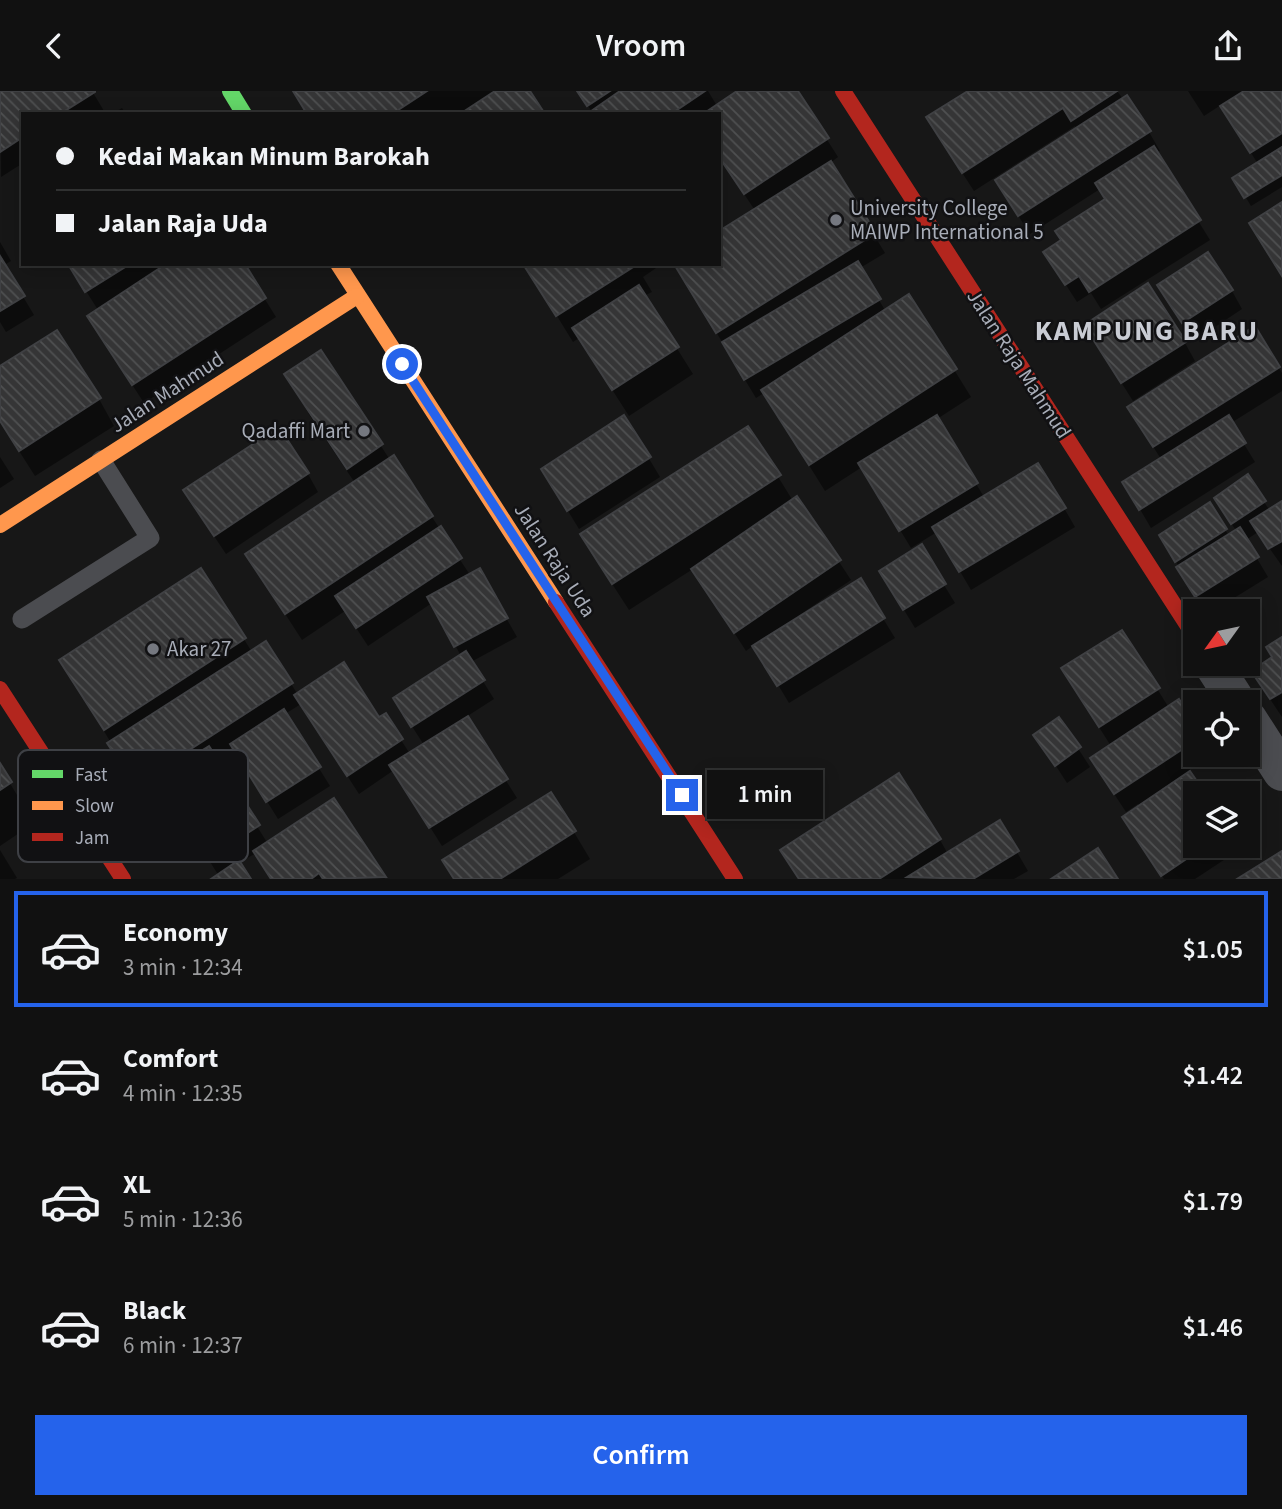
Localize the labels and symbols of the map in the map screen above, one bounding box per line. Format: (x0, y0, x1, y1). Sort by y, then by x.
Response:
place label: University College MAIWP International 5 (850, 193, 1044, 247)
marker: University College MAIWP International 5 (828, 212, 844, 228)
street label: Jalan Raja Mahmud (959, 284, 1079, 444)
district label: KAMPUNG BARU (1035, 311, 1259, 351)
street label: Jalan Mahmud (104, 344, 230, 440)
route start (386, 348, 418, 380)
place label: Qadaffi Mart (242, 416, 350, 446)
marker: Qadaffi Mart (356, 423, 372, 439)
street label: Jalan Raja Uda (507, 497, 603, 623)
north arrow (1183, 599, 1260, 675)
place label: Akar 27 (167, 634, 232, 664)
marker: Akar 27 (145, 641, 161, 657)
legend (18, 750, 248, 862)
text: Fast (75, 762, 108, 789)
callout: 1 min (706, 771, 822, 819)
route end (666, 779, 698, 811)
text: Slow (75, 793, 114, 820)
text: Jam (75, 825, 109, 852)

